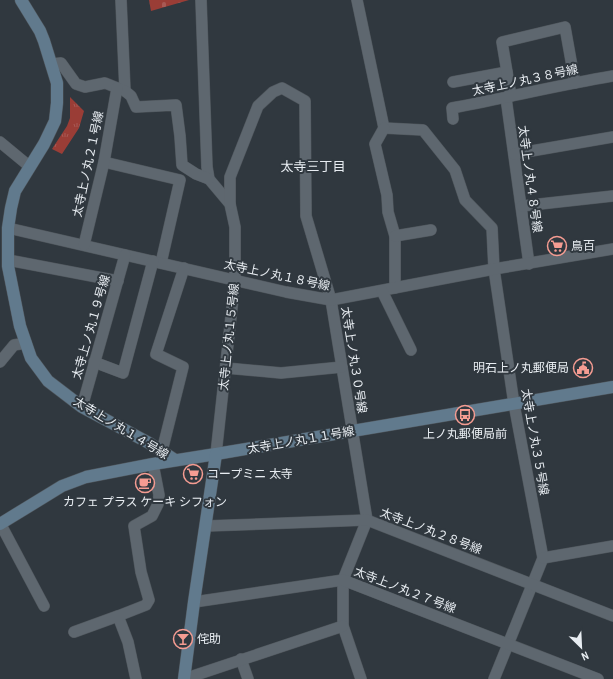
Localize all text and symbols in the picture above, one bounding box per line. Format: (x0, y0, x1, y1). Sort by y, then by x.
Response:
street label: 太寺上ノ丸３８号線 (471, 61, 579, 99)
street label: 太寺上ノ丸２１号線 (69, 110, 107, 218)
street label: 太寺上ノ丸４８号線 (515, 124, 545, 234)
district label: 太寺三丁目 (280, 158, 346, 175)
supermarket icon: 鳥百 (546, 235, 568, 257)
place label: 鳥百 (571, 238, 595, 254)
street label: 太寺上ノ丸１８号線 (223, 256, 331, 294)
street label: 太寺上ノ丸１９号線 (68, 273, 114, 381)
street label: 太寺上ノ丸１５号線 (215, 282, 243, 392)
street label: 太寺上ノ丸３０号線 (338, 305, 370, 415)
public building icon: 明石上ノ丸郵便局 (572, 357, 594, 379)
place label: 明石上ノ丸郵便局 (473, 360, 569, 376)
street label: 太寺上ノ丸３５号線 (518, 387, 552, 497)
street label: 太寺上ノ丸１４号線 (71, 393, 171, 463)
bus stop icon: 上ノ丸郵便局前 (454, 404, 476, 426)
street label: 太寺上ノ丸１１号線 (246, 423, 356, 457)
place label: 上ノ丸郵便局前 (423, 426, 507, 442)
supermarket icon: コープミニ 太寺 (182, 463, 204, 485)
place label: コープミニ 太寺 (207, 466, 293, 482)
cafe icon: カフェ プラス ケーキ シフォン (134, 472, 156, 494)
place label: カフェ プラス ケーキ シフォン (63, 494, 227, 510)
street label: 太寺上ノ丸２８号線 (378, 504, 484, 558)
street label: 太寺上ノ丸２７号線 (352, 563, 458, 617)
north arrow (561, 627, 601, 667)
bar icon: 侘助 (172, 628, 194, 650)
place label: 侘助 (197, 631, 221, 647)
text: N (579, 648, 591, 664)

